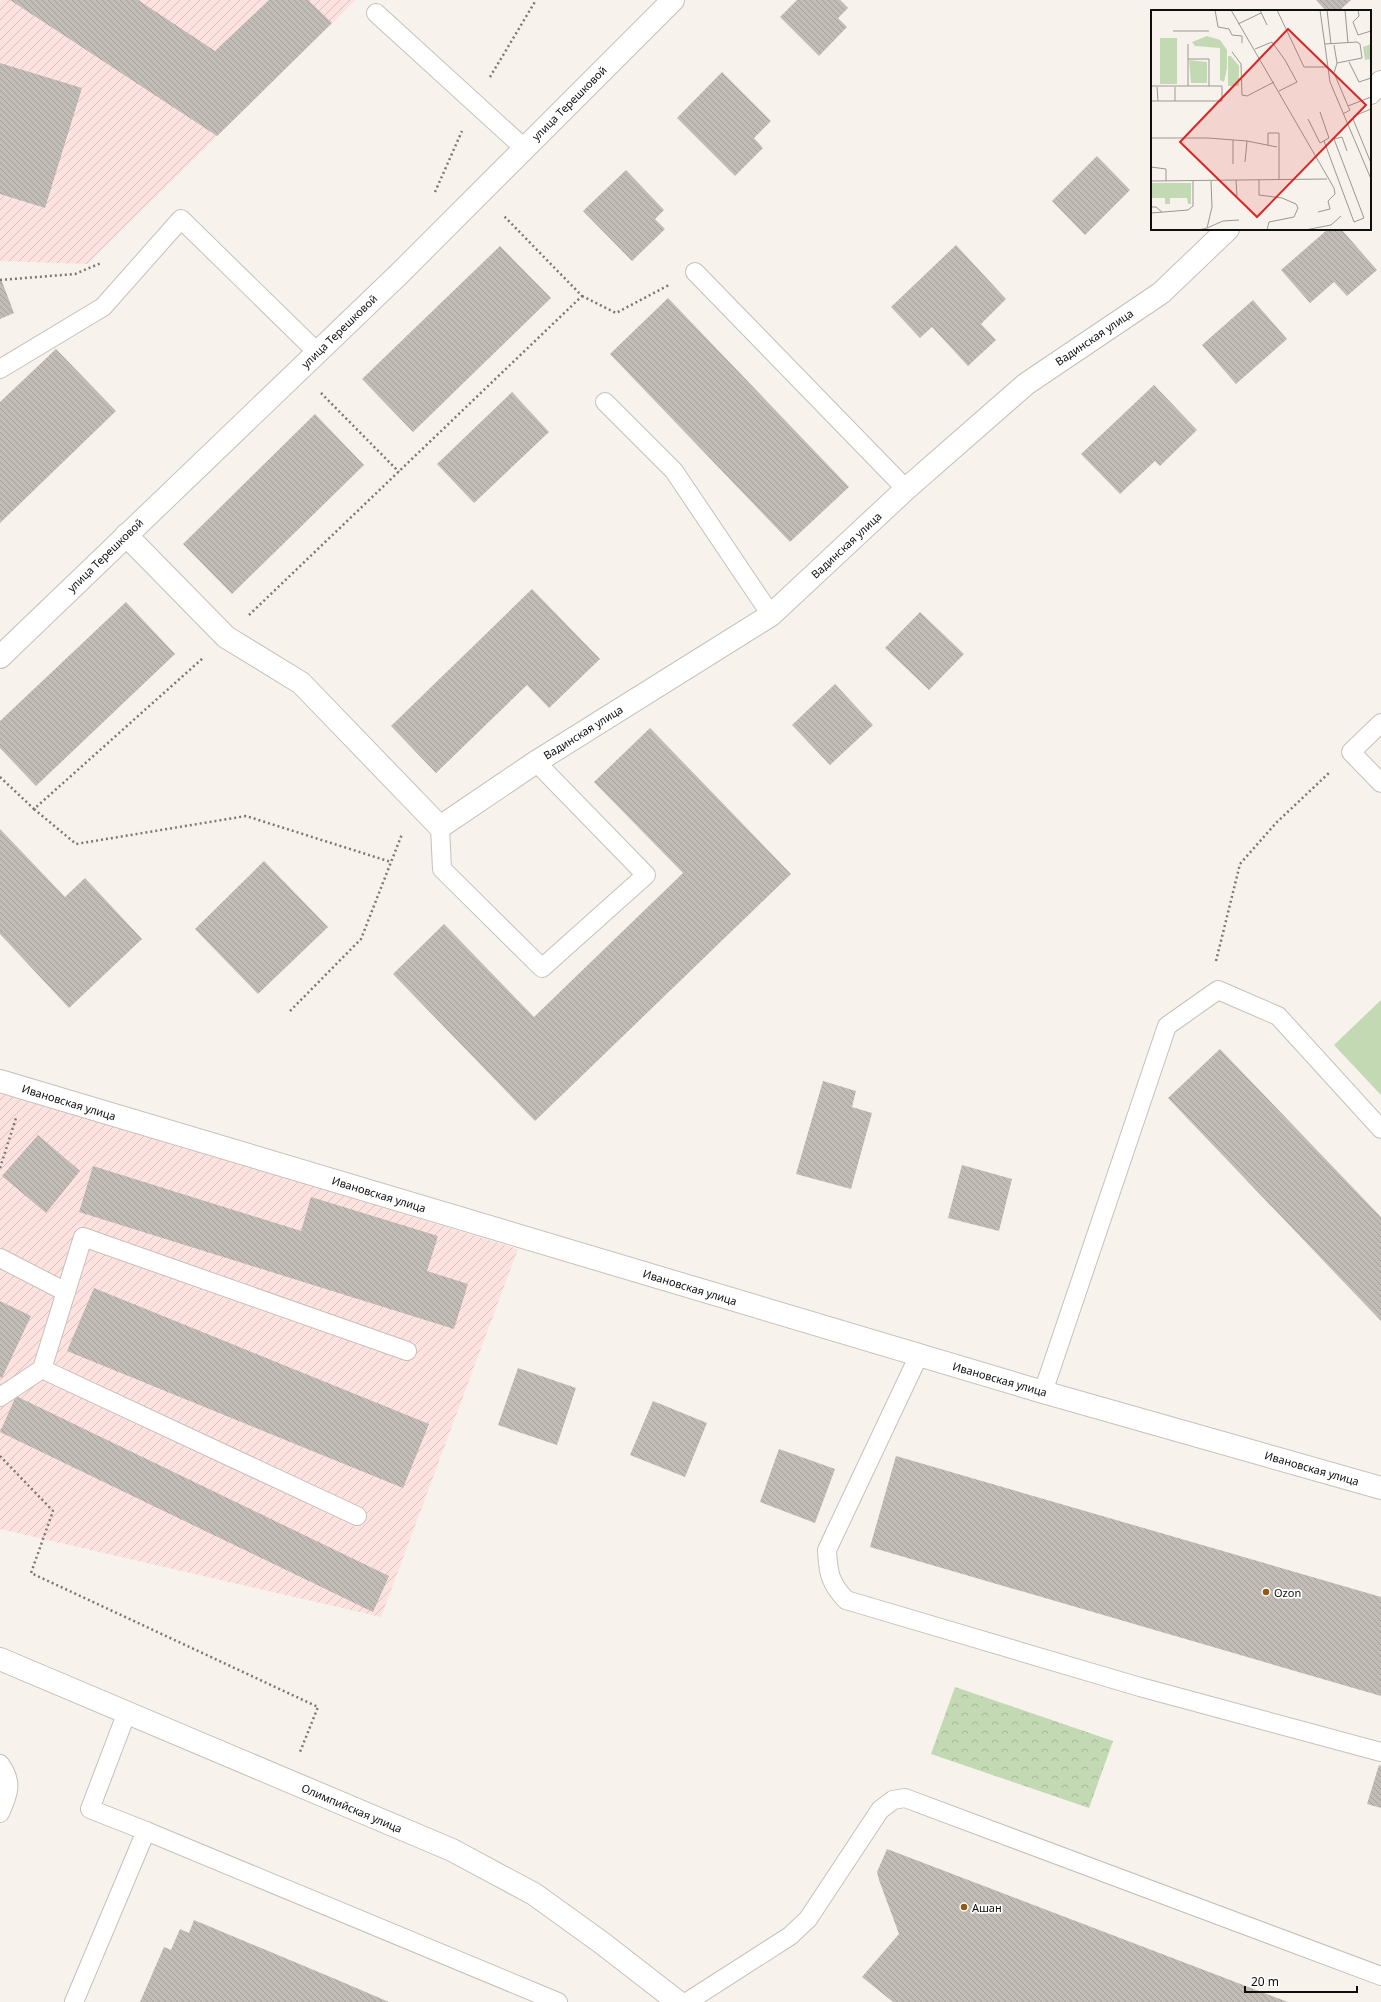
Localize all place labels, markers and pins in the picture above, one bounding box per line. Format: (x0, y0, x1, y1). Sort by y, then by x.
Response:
place label: Ozon (1274, 1585, 1301, 1600)
marker: Ozon (1261, 1587, 1271, 1597)
place label: Ашан (972, 1900, 1002, 1915)
marker: Ашан (959, 1902, 969, 1912)

